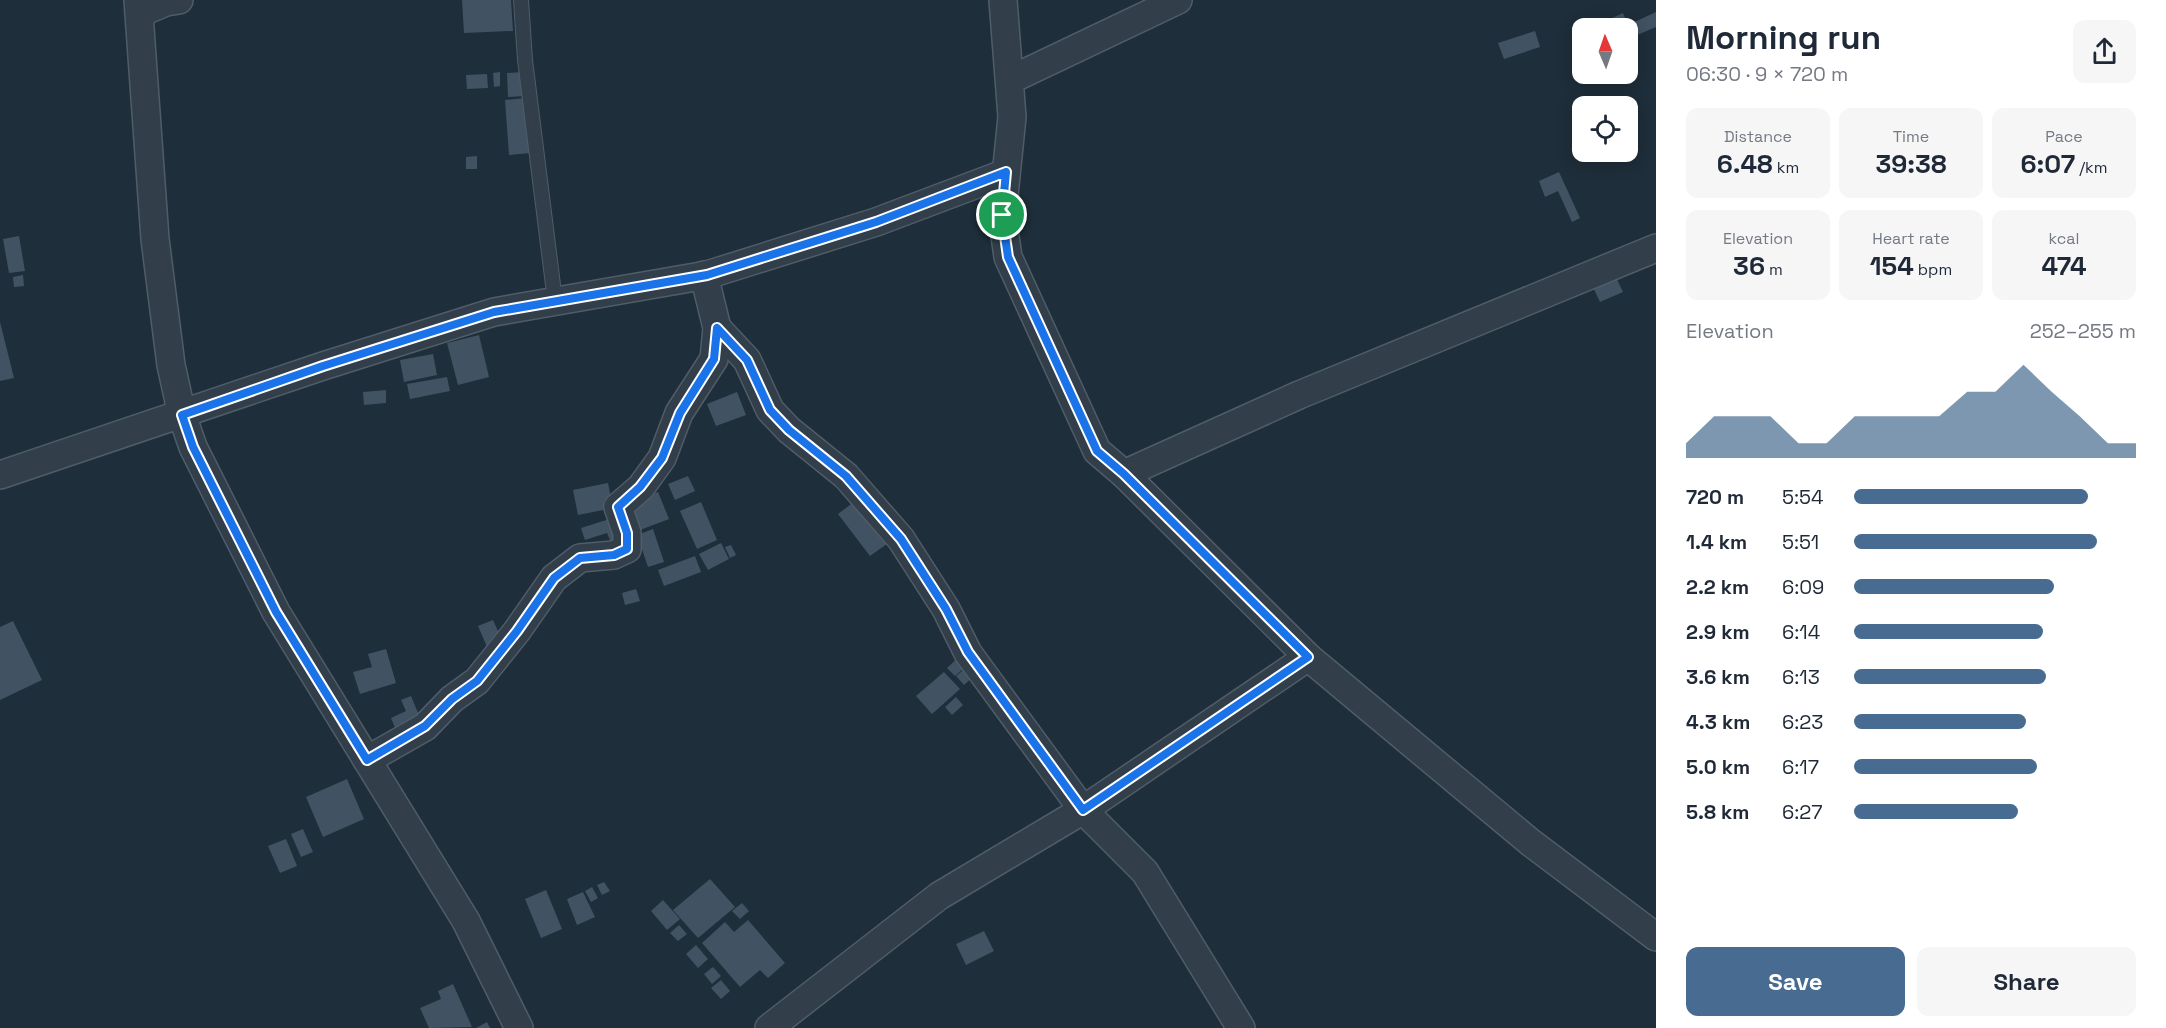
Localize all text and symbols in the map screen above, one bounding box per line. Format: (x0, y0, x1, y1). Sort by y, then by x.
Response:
text: Morning run (1686, 17, 1881, 59)
north arrow (1572, 18, 1638, 84)
map controls (1572, 18, 1638, 162)
button: share (2073, 20, 2136, 83)
text: 06:30 · 9 × 720 m (1686, 61, 1848, 87)
button: locate (1572, 96, 1638, 162)
text: Distance (1724, 126, 1792, 147)
text: Time (1893, 126, 1929, 147)
text: Pace (2045, 126, 2083, 147)
text: 6.48 (1717, 147, 1773, 181)
text: 39:38 (1875, 147, 1947, 181)
text: 6:07 (2021, 147, 2075, 181)
text: km (1773, 157, 1799, 178)
text: /km (2075, 157, 2107, 178)
pin (976, 189, 1027, 240)
icon: arrive (985, 198, 1018, 231)
text: Elevation (1723, 228, 1793, 249)
text: Heart rate (1872, 228, 1950, 249)
text: kcal (2049, 228, 2079, 249)
text: 36 (1733, 249, 1765, 283)
text: 154 (1870, 249, 1914, 283)
text: 474 (2041, 249, 2087, 283)
text: m (1765, 259, 1783, 280)
text: bpm (1914, 259, 1952, 280)
text: Elevation (1686, 318, 1774, 344)
text: 252–255 m (2030, 318, 2136, 344)
text: 720 m (1686, 484, 1744, 510)
text: 5:54 (1782, 484, 1824, 510)
text: 1.4 km (1686, 529, 1747, 555)
text: 5:51 (1782, 529, 1819, 555)
text: 2.2 km (1686, 574, 1749, 600)
text: 6:09 (1782, 574, 1824, 600)
text: 2.9 km (1686, 619, 1750, 645)
text: 6:14 (1782, 619, 1820, 645)
text: 3.6 km (1686, 664, 1750, 690)
text: 6:13 (1782, 664, 1820, 690)
text: 4.3 km (1686, 709, 1750, 735)
text: 6:23 (1782, 709, 1823, 735)
text: 5.0 km (1686, 754, 1750, 780)
text: 6:17 (1782, 754, 1819, 780)
text: 5.8 km (1686, 799, 1749, 825)
text: 6:27 (1782, 799, 1822, 825)
button: Save (1686, 947, 1905, 1016)
button: Share (1917, 947, 2136, 1016)

